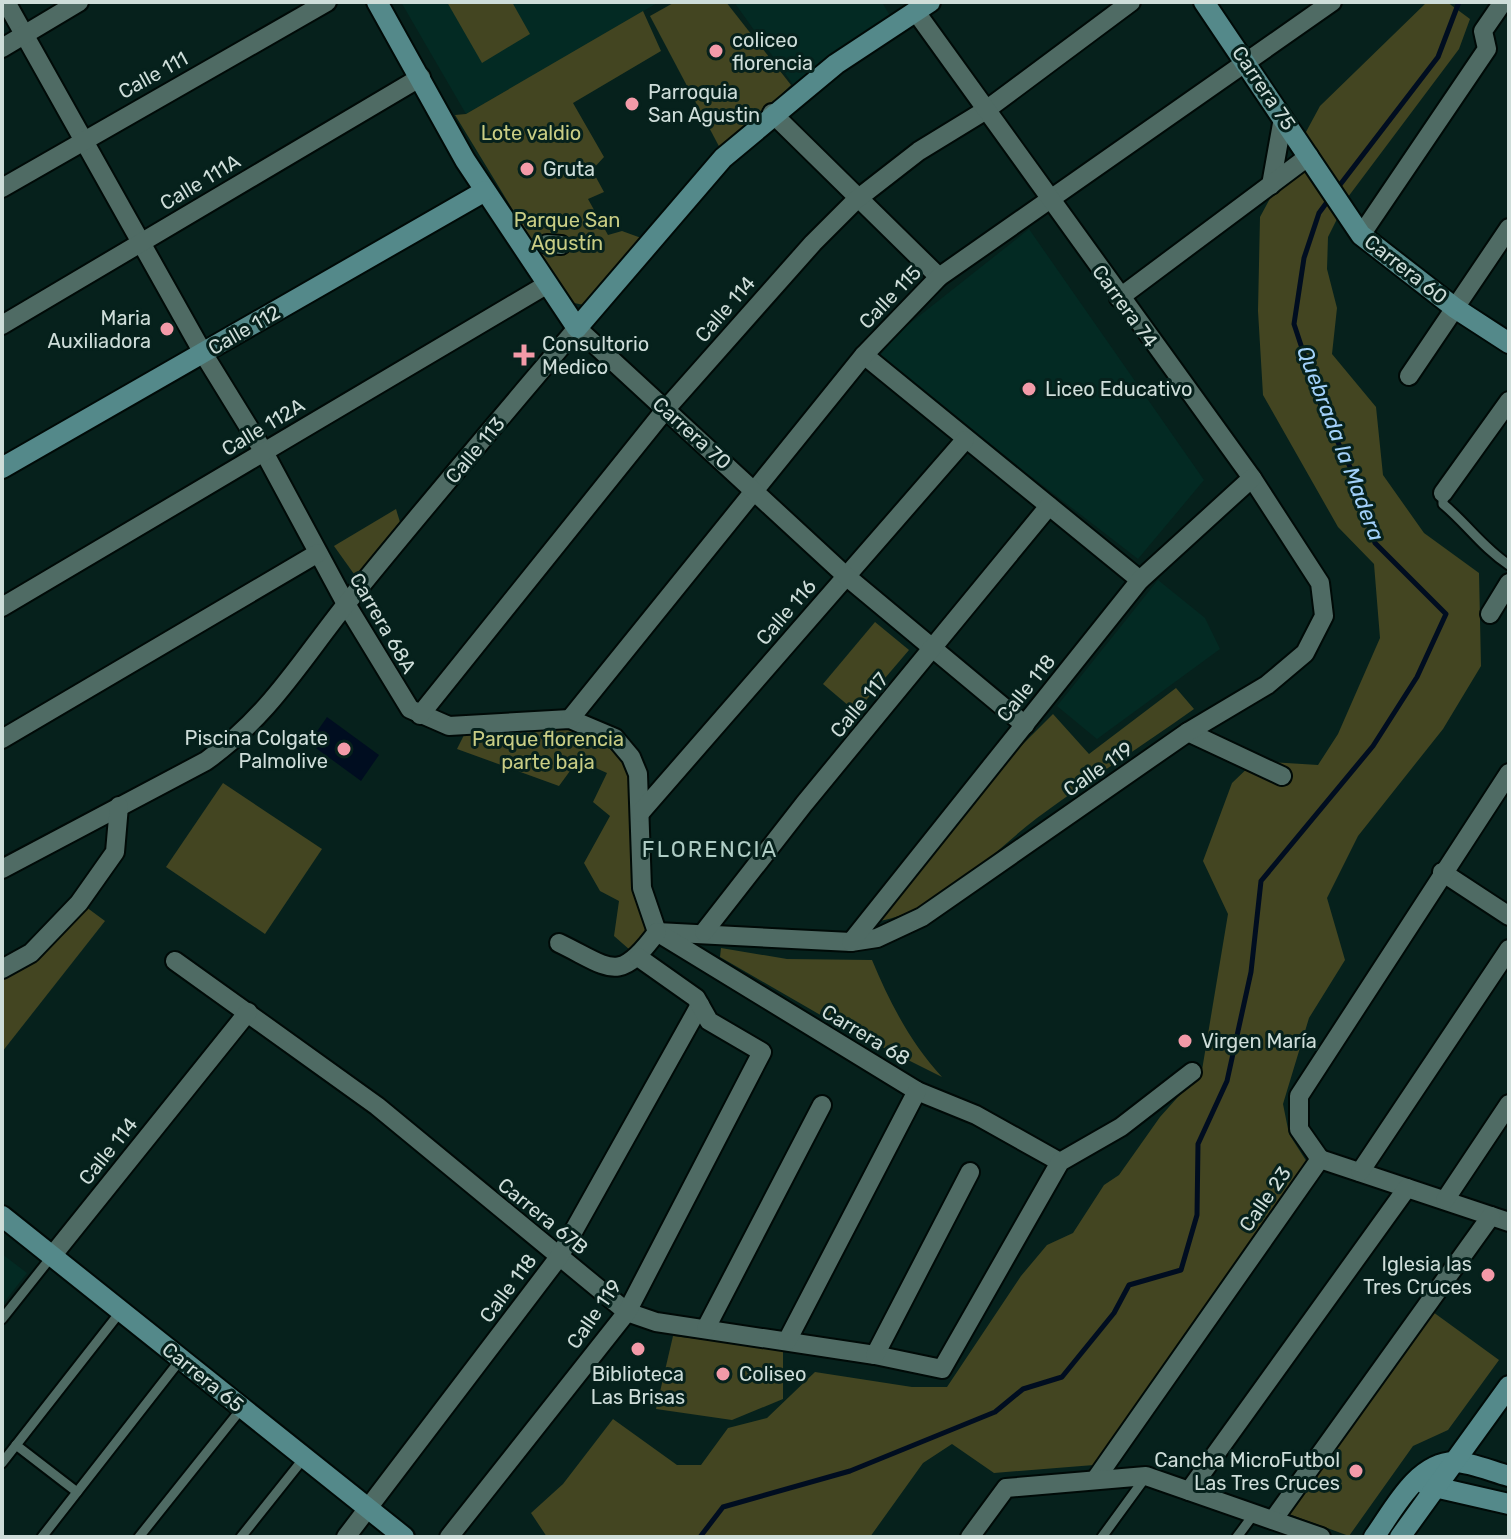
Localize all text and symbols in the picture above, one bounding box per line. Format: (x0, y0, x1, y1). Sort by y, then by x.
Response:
place label: coliceo florencia (732, 28, 813, 75)
street label: Carrera 75 (1227, 41, 1301, 135)
marker: coliceo florencia (707, 42, 725, 60)
street label: Calle 111 (114, 46, 192, 104)
place label: Parroquia San Agustin (648, 80, 760, 127)
marker: Parroquia San Agustin (623, 95, 641, 113)
park label: Lote valdio (481, 121, 581, 145)
street label: Calle 111A (156, 149, 244, 215)
place label: Gruta (543, 157, 595, 181)
marker: Gruta (518, 160, 536, 178)
park label: Parque San Agustín (514, 208, 620, 255)
street label: Carrera 60 (1360, 229, 1452, 309)
street label: Calle 115 (854, 260, 926, 334)
street label: Carrera 74 (1087, 260, 1163, 352)
street label: Calle 114 (690, 271, 760, 347)
street label: Calle 112 (204, 300, 284, 360)
place label: Maria Auxiliadora (47, 306, 151, 353)
marker: Maria Auxiliadora (158, 320, 176, 338)
place label: Consultorio Medico (542, 332, 649, 379)
water label: Quebrada la Madera (1291, 342, 1390, 545)
marker: Consultorio Medico (513, 344, 535, 366)
place label: Liceo Educativo (1045, 377, 1193, 401)
marker: Liceo Educativo (1020, 380, 1038, 398)
street label: Carrera 70 (648, 392, 736, 474)
street label: Calle 112A (217, 393, 309, 461)
street label: Calle 113 (440, 412, 510, 488)
street label: Carrera 68A (345, 568, 421, 678)
street label: Calle 116 (751, 574, 821, 650)
street label: Calle 118 (991, 649, 1061, 727)
street label: Calle 117 (825, 668, 893, 742)
place label: Piscina Colgate Palmolive (185, 726, 328, 773)
park label: Parque florencia parte baja (472, 727, 624, 774)
street label: Calle 119 (1059, 736, 1137, 802)
marker: Piscina Colgate Palmolive (335, 740, 353, 758)
district label: FLORENCIA (642, 836, 778, 863)
street label: Carrera 68 (818, 999, 914, 1071)
place label: Virgen María (1201, 1029, 1317, 1053)
marker: Virgen María (1176, 1032, 1194, 1050)
street label: Calle 114 (74, 1112, 142, 1190)
street label: Calle 23 (1234, 1162, 1296, 1236)
street label: Carrera 67B (493, 1172, 593, 1260)
street label: Calle 118 (474, 1249, 542, 1327)
place label: Iglesia las Tres Cruces (1363, 1252, 1472, 1299)
marker: Iglesia las Tres Cruces (1479, 1266, 1497, 1284)
street label: Calle 119 (561, 1275, 627, 1353)
street label: Carrera 65 (157, 1337, 249, 1417)
marker: Biblioteca Las Brisas (629, 1340, 647, 1358)
place label: Biblioteca Las Brisas (591, 1362, 685, 1409)
place label: Coliseo (739, 1362, 806, 1386)
marker: Coliseo (714, 1365, 732, 1383)
place label: Cancha MicroFutbol Las Tres Cruces (1154, 1448, 1340, 1495)
marker: Cancha MicroFutbol Las Tres Cruces (1347, 1462, 1365, 1480)

